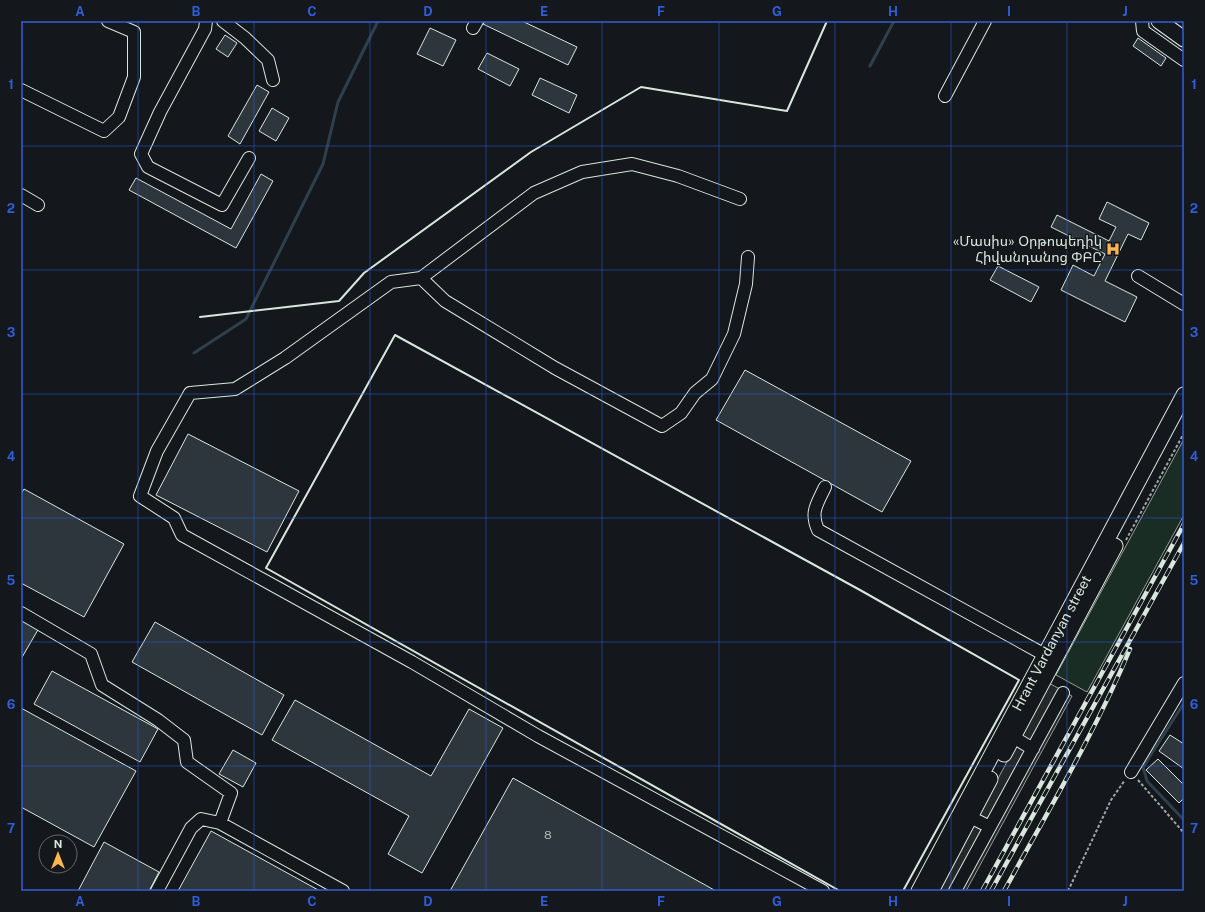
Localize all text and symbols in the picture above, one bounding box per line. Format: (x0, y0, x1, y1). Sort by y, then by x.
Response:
text: A (75, 4, 85, 19)
text: B (192, 4, 201, 19)
text: C (307, 4, 317, 19)
text: D (423, 4, 433, 19)
text: E (540, 4, 548, 19)
text: F (657, 4, 665, 19)
text: G (772, 4, 782, 19)
text: H (888, 4, 898, 19)
text: I (1007, 4, 1011, 19)
text: J (1122, 4, 1128, 19)
text: 1 (8, 77, 14, 92)
text: 1 (1191, 77, 1197, 92)
text: 2 (7, 201, 15, 216)
text: 2 (1190, 201, 1198, 216)
place label: «Մասիս» Օրթոպեդիկ Հիվանդանոց ՓԲԸ (953, 233, 1102, 265)
hospital icon: «Մասիս» Օրթոպեդիկ Հիվանդանոց ՓԲԸ (1105, 241, 1121, 257)
text: 3 (7, 325, 16, 340)
text: 3 (1190, 325, 1199, 340)
text: 4 (7, 449, 16, 464)
text: 4 (1190, 449, 1199, 464)
text: 5 (7, 573, 16, 588)
street label: Hrant Vardanyan street (1009, 573, 1094, 714)
text: 5 (1190, 573, 1199, 588)
text: 6 (7, 697, 16, 712)
text: 6 (1190, 697, 1199, 712)
text: 7 (7, 821, 15, 836)
text: 7 (1190, 821, 1198, 836)
house number: 8 (544, 828, 552, 842)
north arrow (38, 834, 78, 874)
text: N (54, 838, 62, 850)
text: A (75, 894, 85, 909)
text: B (192, 894, 201, 909)
text: C (307, 894, 317, 909)
text: D (423, 894, 433, 909)
text: E (540, 894, 548, 909)
text: F (657, 894, 665, 909)
text: G (772, 894, 782, 909)
text: H (888, 894, 898, 909)
text: I (1007, 894, 1011, 909)
text: J (1122, 894, 1128, 909)

